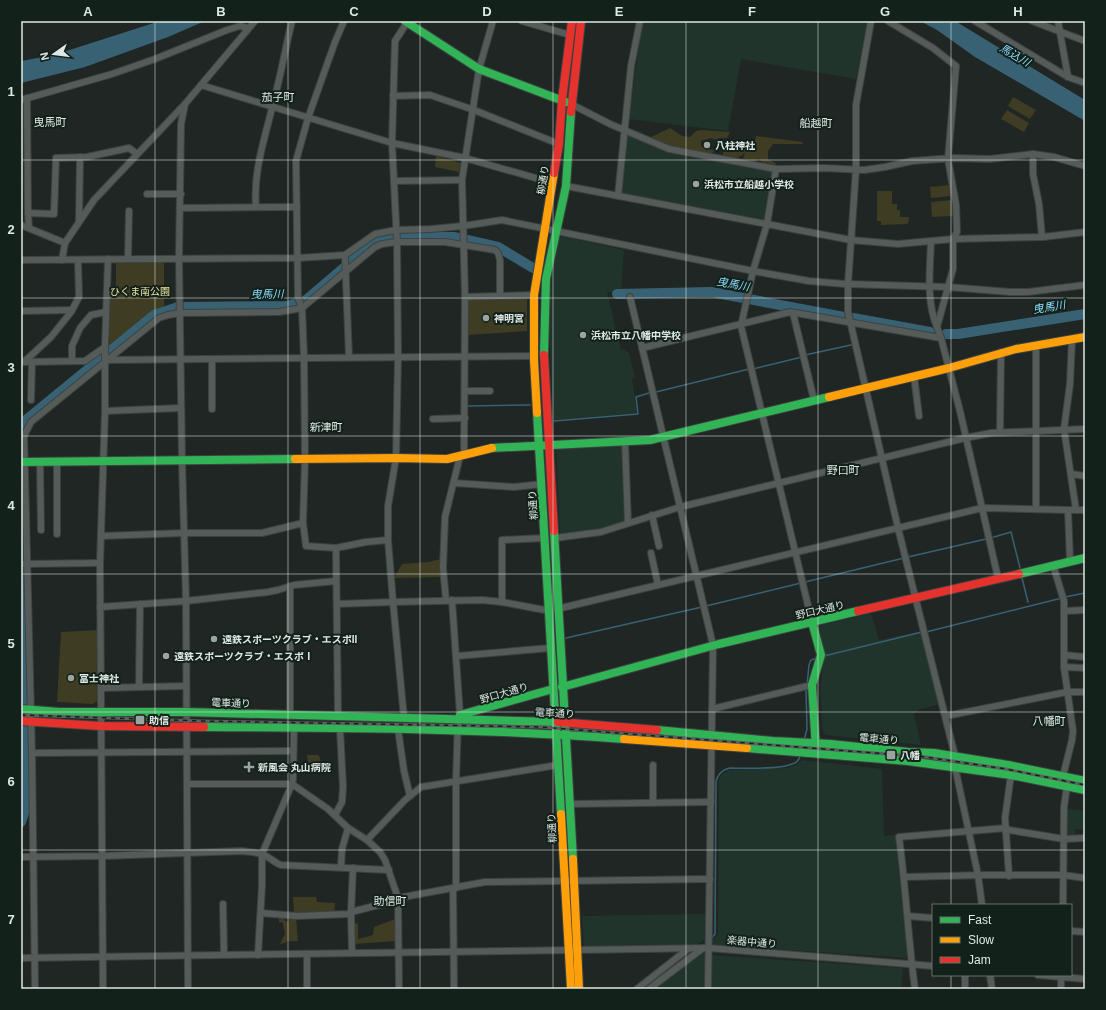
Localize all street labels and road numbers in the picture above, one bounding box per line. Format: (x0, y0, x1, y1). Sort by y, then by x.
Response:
street label: 柳通り (535, 164, 551, 196)
street label: 柳通り (526, 490, 540, 520)
street label: 野口大通り (794, 599, 846, 621)
street label: 野口大通り (478, 681, 530, 705)
street label: 電車通り (211, 697, 251, 709)
street label: 電車通り (535, 706, 575, 720)
street label: 電車通り (859, 732, 899, 746)
street label: 柳通り (546, 813, 558, 843)
street label: 楽器中通り (727, 934, 777, 950)

